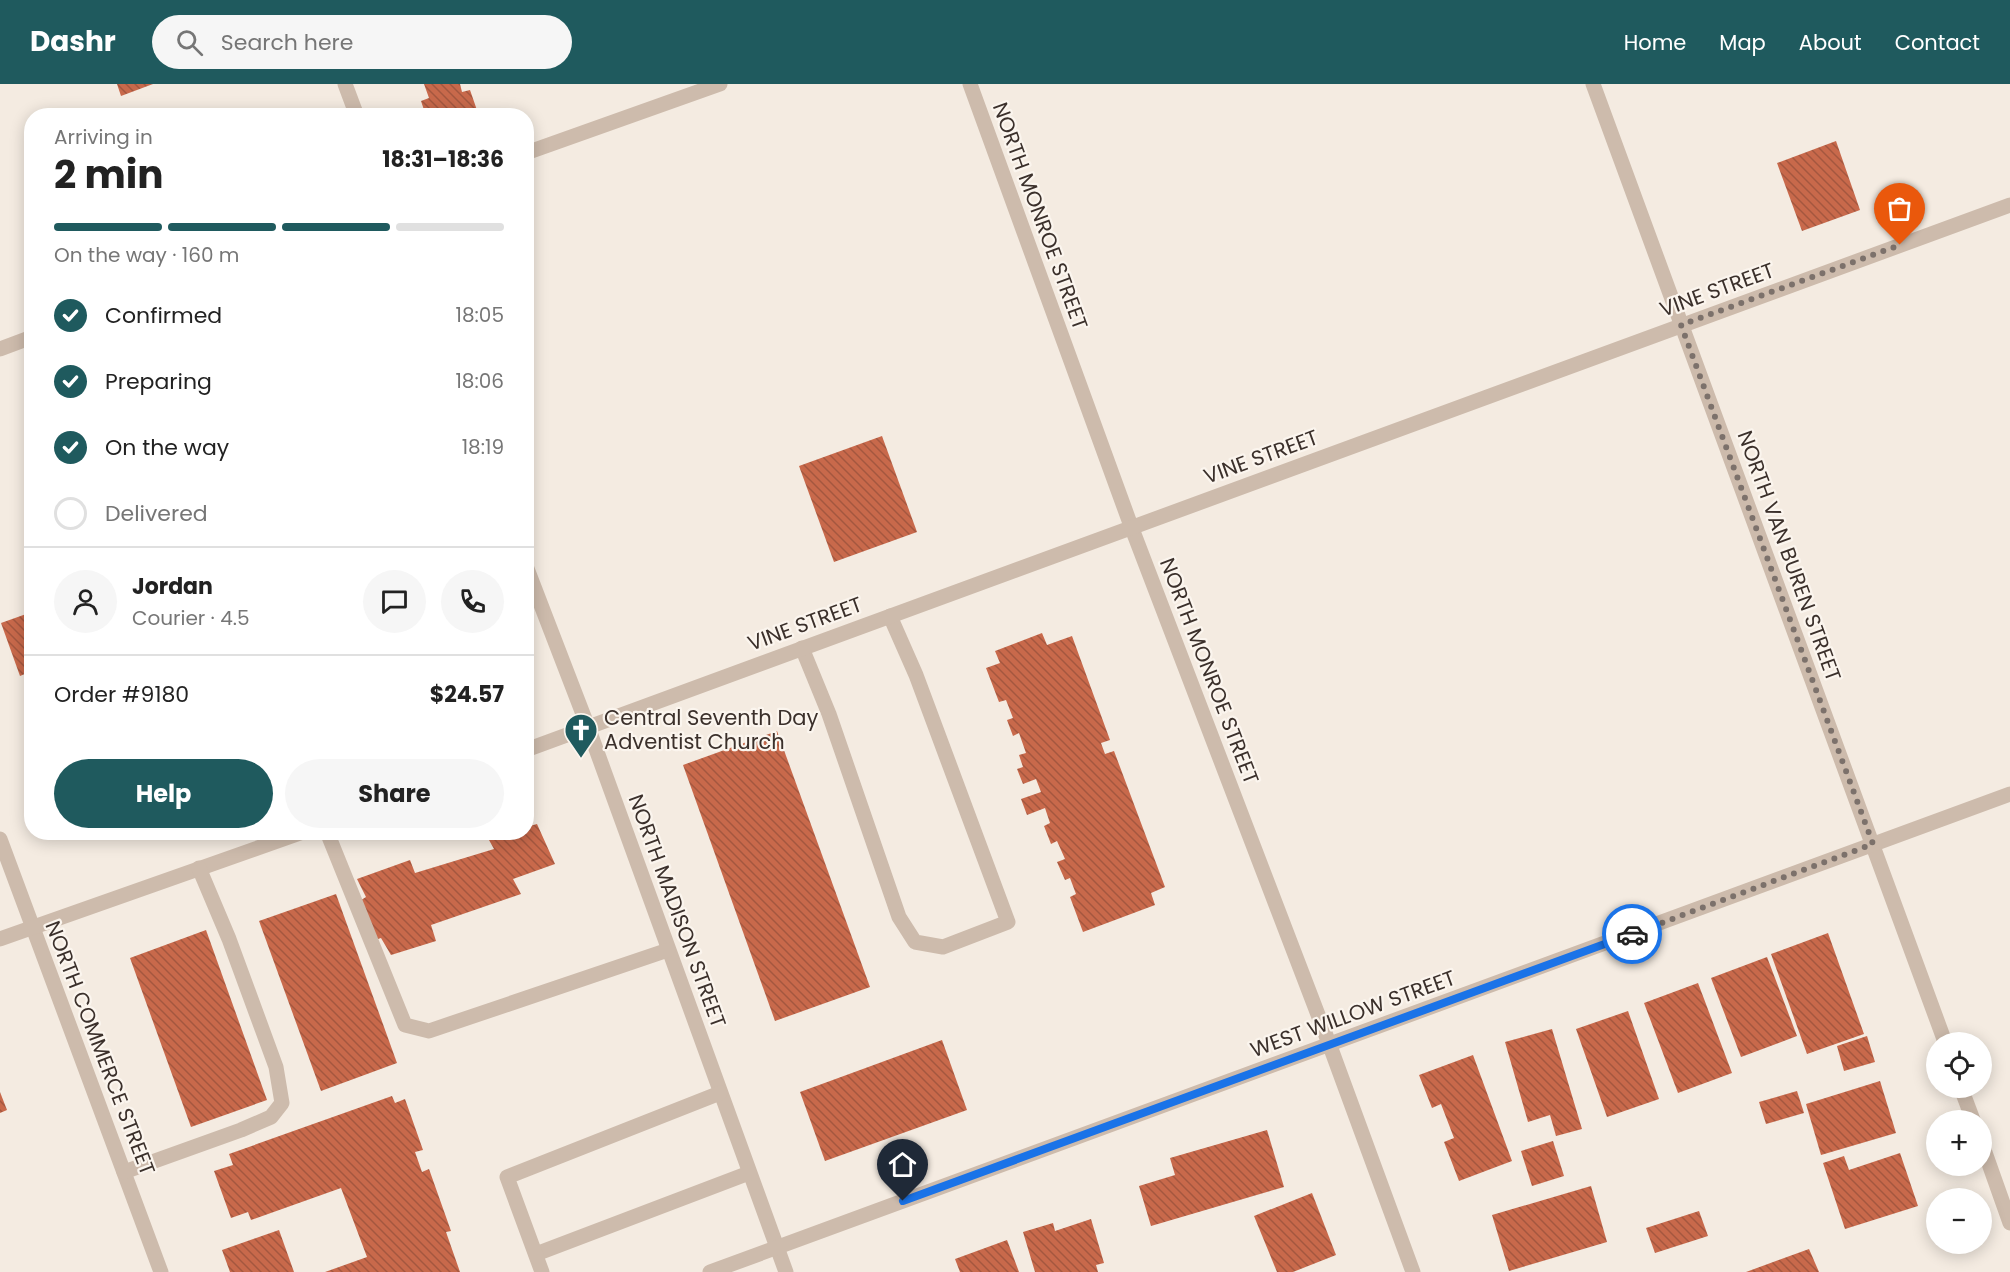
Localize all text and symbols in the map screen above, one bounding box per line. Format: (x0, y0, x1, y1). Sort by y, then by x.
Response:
search box (152, 15, 572, 69)
text: Dashr (30, 22, 116, 61)
icon: search (173, 26, 206, 59)
text: Search here (221, 27, 353, 58)
text: Home (1624, 28, 1686, 57)
text: Map (1719, 28, 1766, 57)
text: About (1799, 28, 1862, 57)
text: Contact (1895, 28, 1980, 57)
street label: NORTH MONROE STREET (986, 98, 1095, 334)
text: Arriving in (54, 123, 153, 151)
text: 18:31–18:36 (382, 144, 504, 175)
text: 2 min (54, 147, 164, 202)
pin (1874, 183, 1925, 245)
icon: bag (1883, 192, 1916, 225)
text: On the way · 160 m (54, 241, 239, 269)
street label: VINE STREET (1656, 255, 1778, 324)
icon: check (54, 299, 87, 332)
text: Confirmed (105, 300, 222, 331)
text: 18:05 (456, 301, 504, 329)
icon: check (54, 365, 87, 398)
text: Preparing (105, 366, 212, 397)
text: 18:06 (455, 367, 504, 395)
street label: VINE STREET (1200, 422, 1322, 491)
street label: NORTH VAN BUREN STREET (1731, 427, 1848, 685)
icon: check (54, 431, 87, 464)
text: On the way (105, 432, 229, 463)
text: 18:19 (462, 433, 504, 461)
text: Delivered (105, 498, 208, 529)
street label: NORTH MONROE STREET (1153, 554, 1266, 788)
button: person (54, 570, 117, 633)
button: chat (363, 570, 426, 633)
button: phone (441, 570, 504, 633)
text: Jordan (132, 571, 213, 602)
street label: VINE STREET (744, 589, 866, 658)
text: Courier · 4.5 (132, 604, 250, 632)
text: Order #9180 (54, 679, 189, 710)
text: $24.57 (430, 679, 504, 710)
place label: Central Seventh Day Adventist Church (604, 703, 818, 756)
church icon: Central Seventh Day Adventist Church (563, 712, 599, 759)
button: Help (54, 759, 273, 828)
button: Share (285, 759, 504, 828)
street label: NORTH MADISON STREET (622, 790, 733, 1032)
courier (1602, 904, 1662, 964)
street label: NORTH COMMERCE STREET (39, 917, 162, 1179)
icon: car (1616, 918, 1649, 951)
street label: WEST WILLOW STREET (1246, 963, 1459, 1064)
map controls (1926, 1032, 1992, 1254)
button: locate (1926, 1032, 1992, 1098)
button: + (1926, 1110, 1992, 1176)
pin (877, 1139, 928, 1201)
icon: home (886, 1148, 919, 1181)
button: − (1926, 1188, 1992, 1254)

